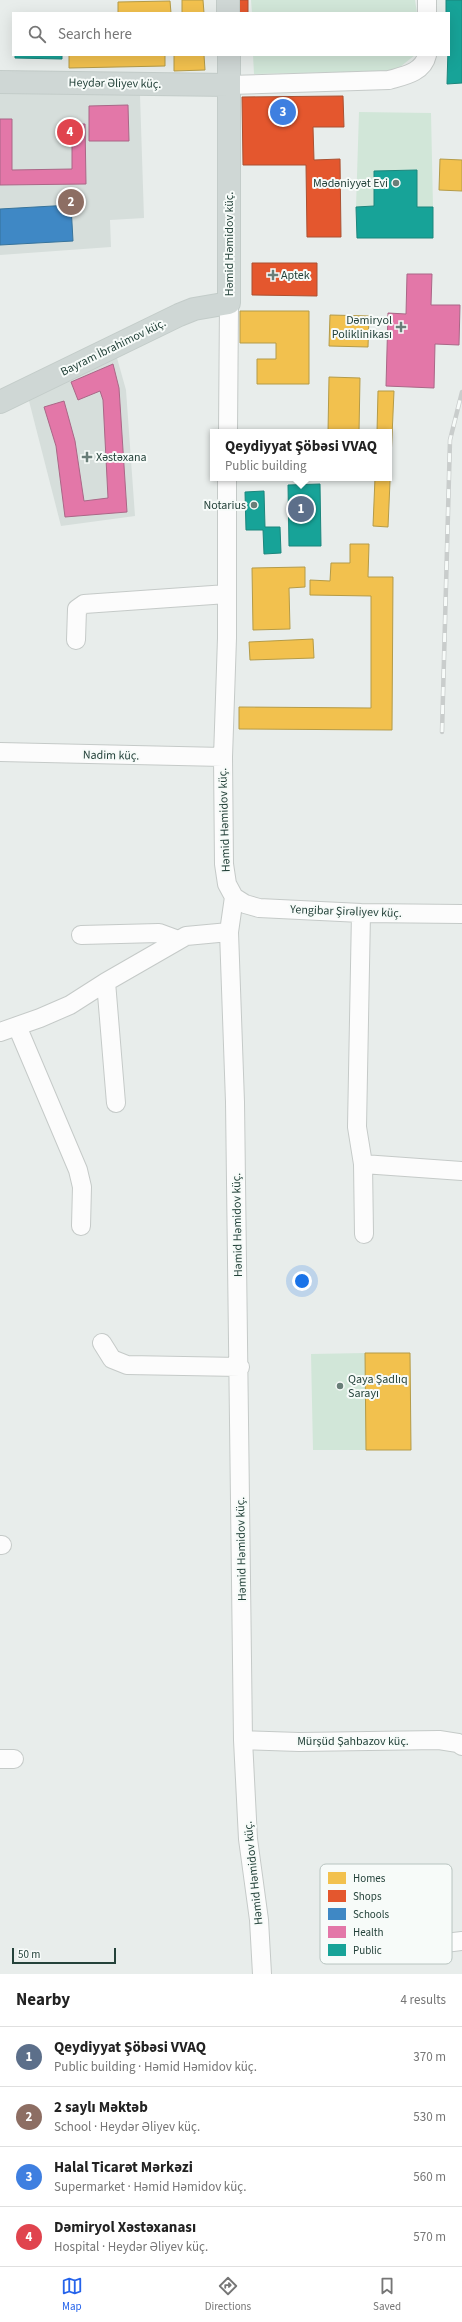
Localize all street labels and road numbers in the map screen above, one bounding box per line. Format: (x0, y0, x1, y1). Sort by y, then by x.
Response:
street label: Heydər Əliyev küç. (68, 74, 161, 93)
street label: Həmid Həmidov küç. (221, 192, 238, 296)
street label: Bayram İbrahimov küç. (58, 315, 169, 380)
street label: Nadim küç. (83, 747, 139, 764)
street label: Həmid Həmidov küç. (214, 768, 235, 872)
street label: Yengibar Şirəliyev küç. (289, 901, 402, 922)
street label: Həmid Həmidov küç. (228, 1173, 247, 1277)
street label: Həmid Həmidov küç. (232, 1497, 251, 1601)
street label: Mürşüd Şahbazov küç. (297, 1733, 409, 1750)
street label: Həmid Həmidov küç. (240, 1820, 267, 1926)

